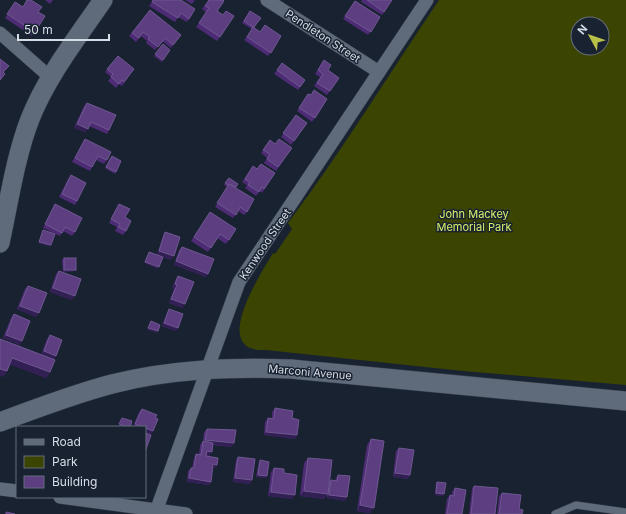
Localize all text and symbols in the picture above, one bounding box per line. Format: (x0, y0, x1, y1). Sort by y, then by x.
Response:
street label: Pendleton Street (283, 7, 363, 66)
scale bar (18, 16, 109, 42)
north arrow (570, 16, 610, 56)
text: 50 m (24, 22, 53, 37)
text: N (574, 22, 590, 37)
street label: Kenwood Street (236, 205, 294, 282)
park label: John Mackey Memorial Park (436, 207, 512, 234)
street label: Marconi Avenue (268, 361, 352, 383)
legend (16, 426, 146, 498)
text: Road (52, 434, 81, 449)
text: Park (52, 454, 78, 469)
text: Building (52, 474, 97, 489)

